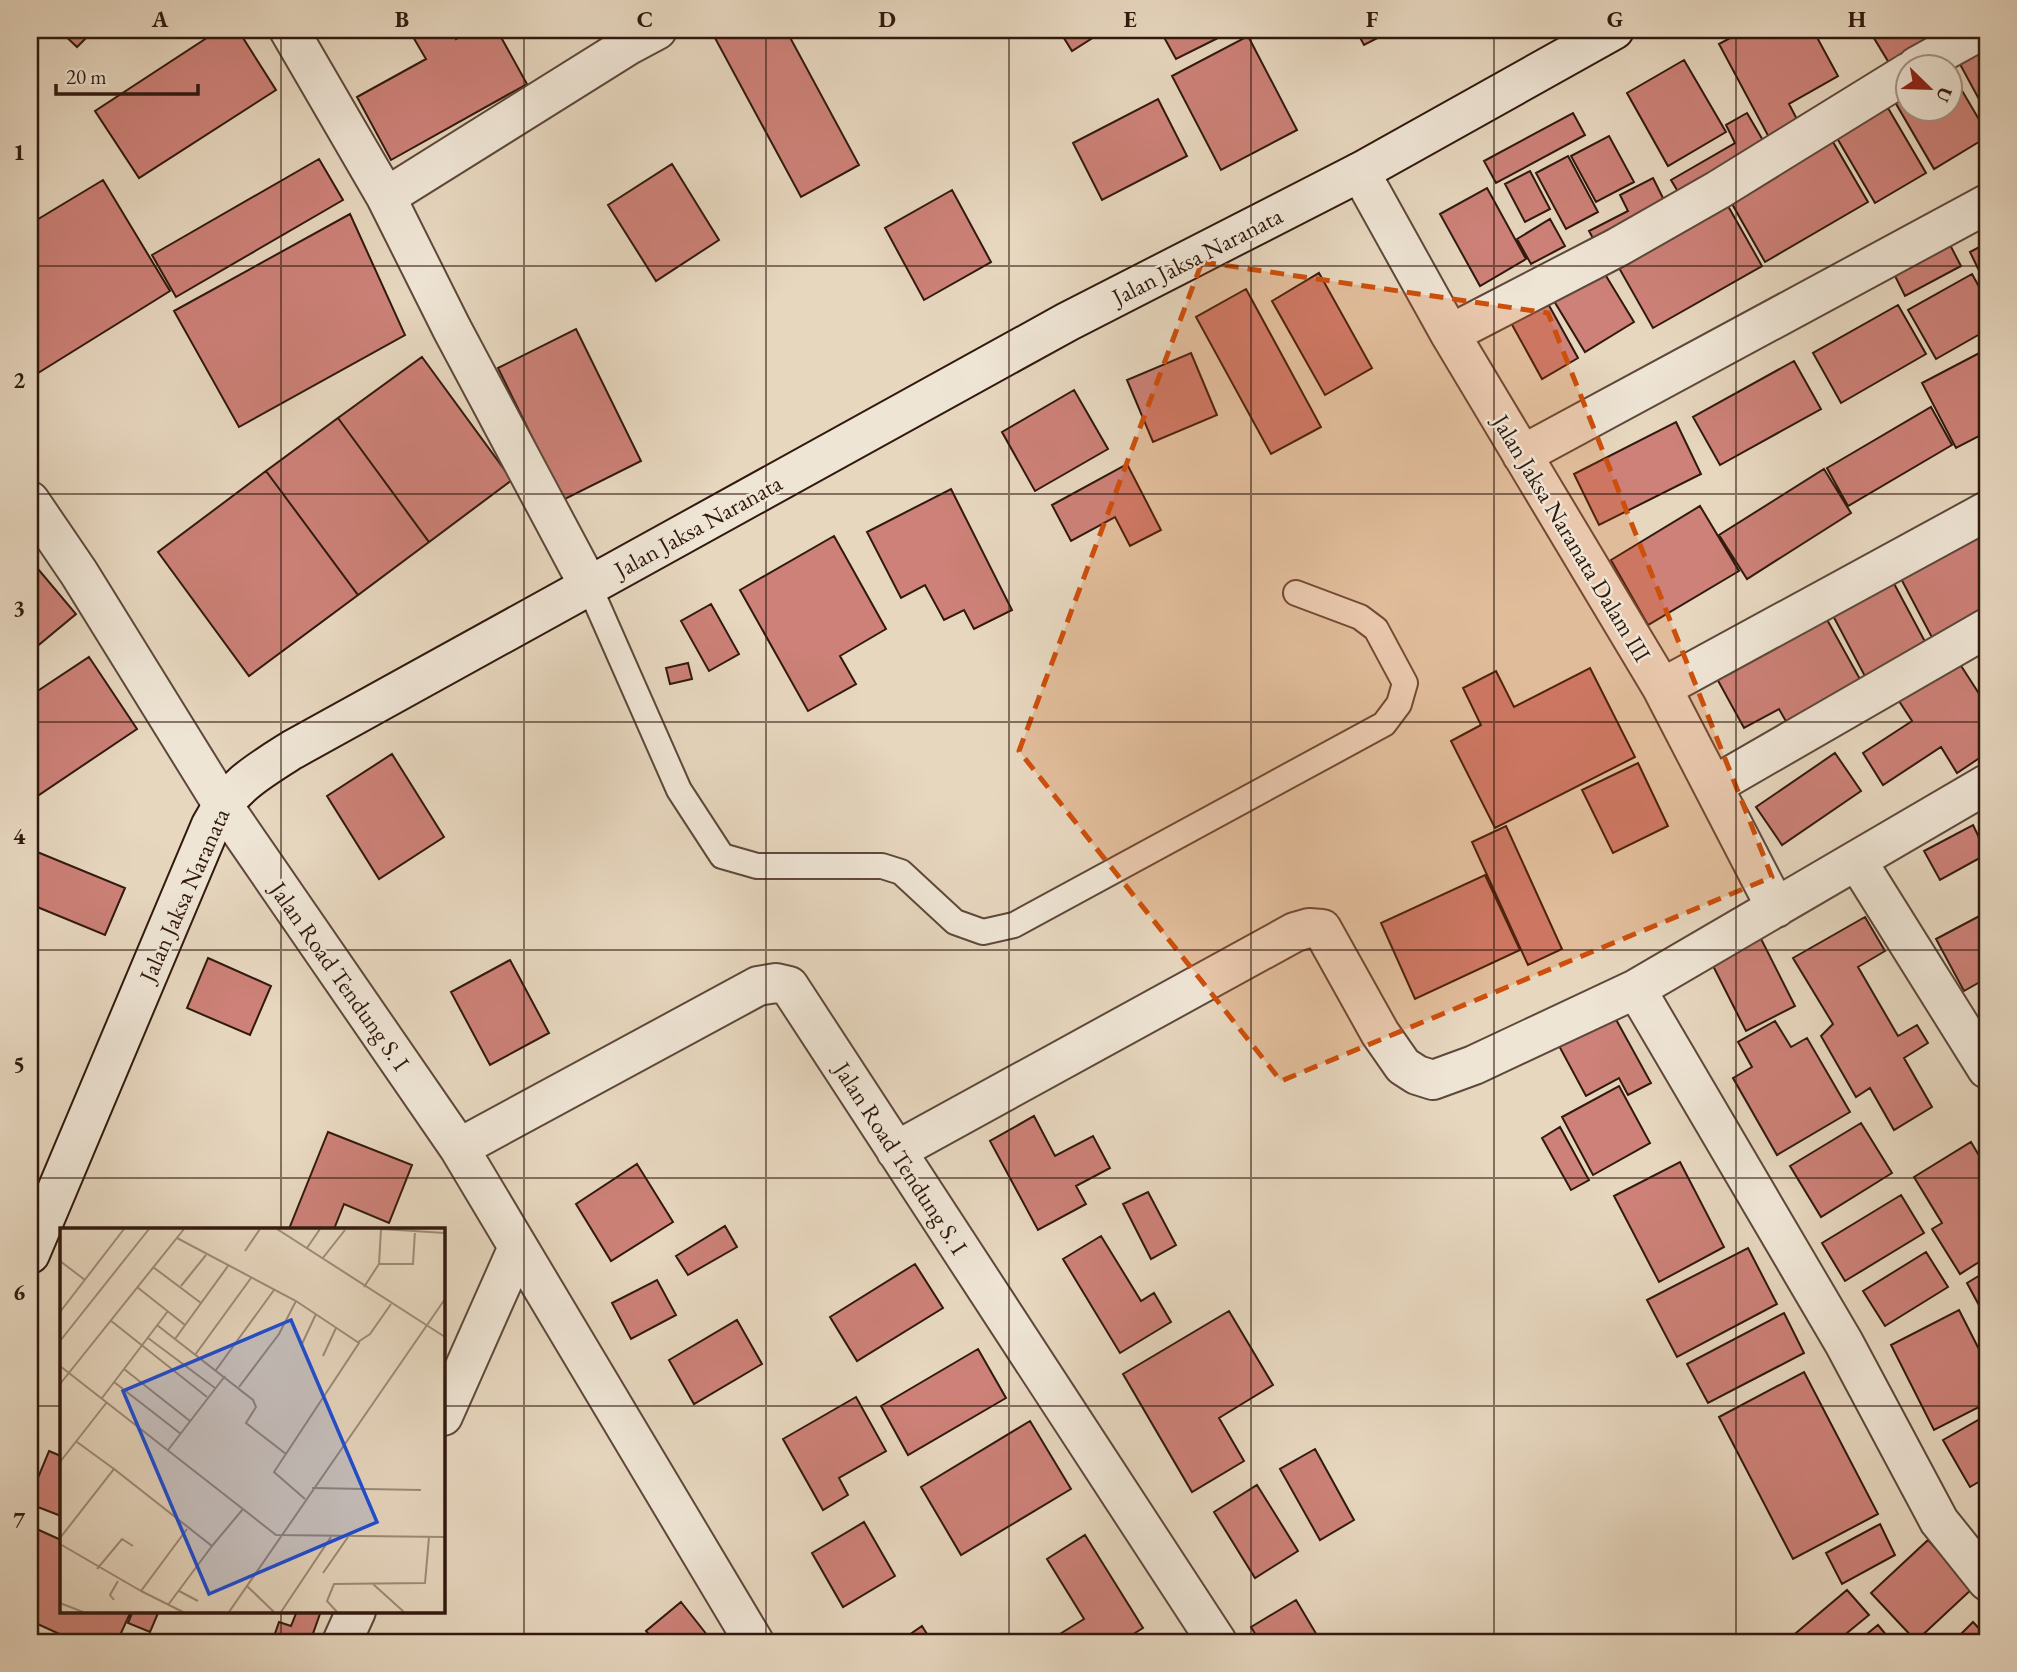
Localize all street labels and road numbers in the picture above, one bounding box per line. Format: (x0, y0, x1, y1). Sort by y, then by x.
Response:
street label: Jalan Jaksa Naranata (1105, 200, 1288, 313)
street label: Jalan Jaksa Naranata Dalam III (1485, 407, 1658, 667)
street label: Jalan Jaksa Naranata (607, 467, 788, 586)
street label: Jalan Jaksa Naranata (131, 803, 236, 989)
street label: Jalan Road Tendung S. I (262, 874, 417, 1076)
street label: Jalan Road Tendung S. I (826, 1054, 975, 1260)

